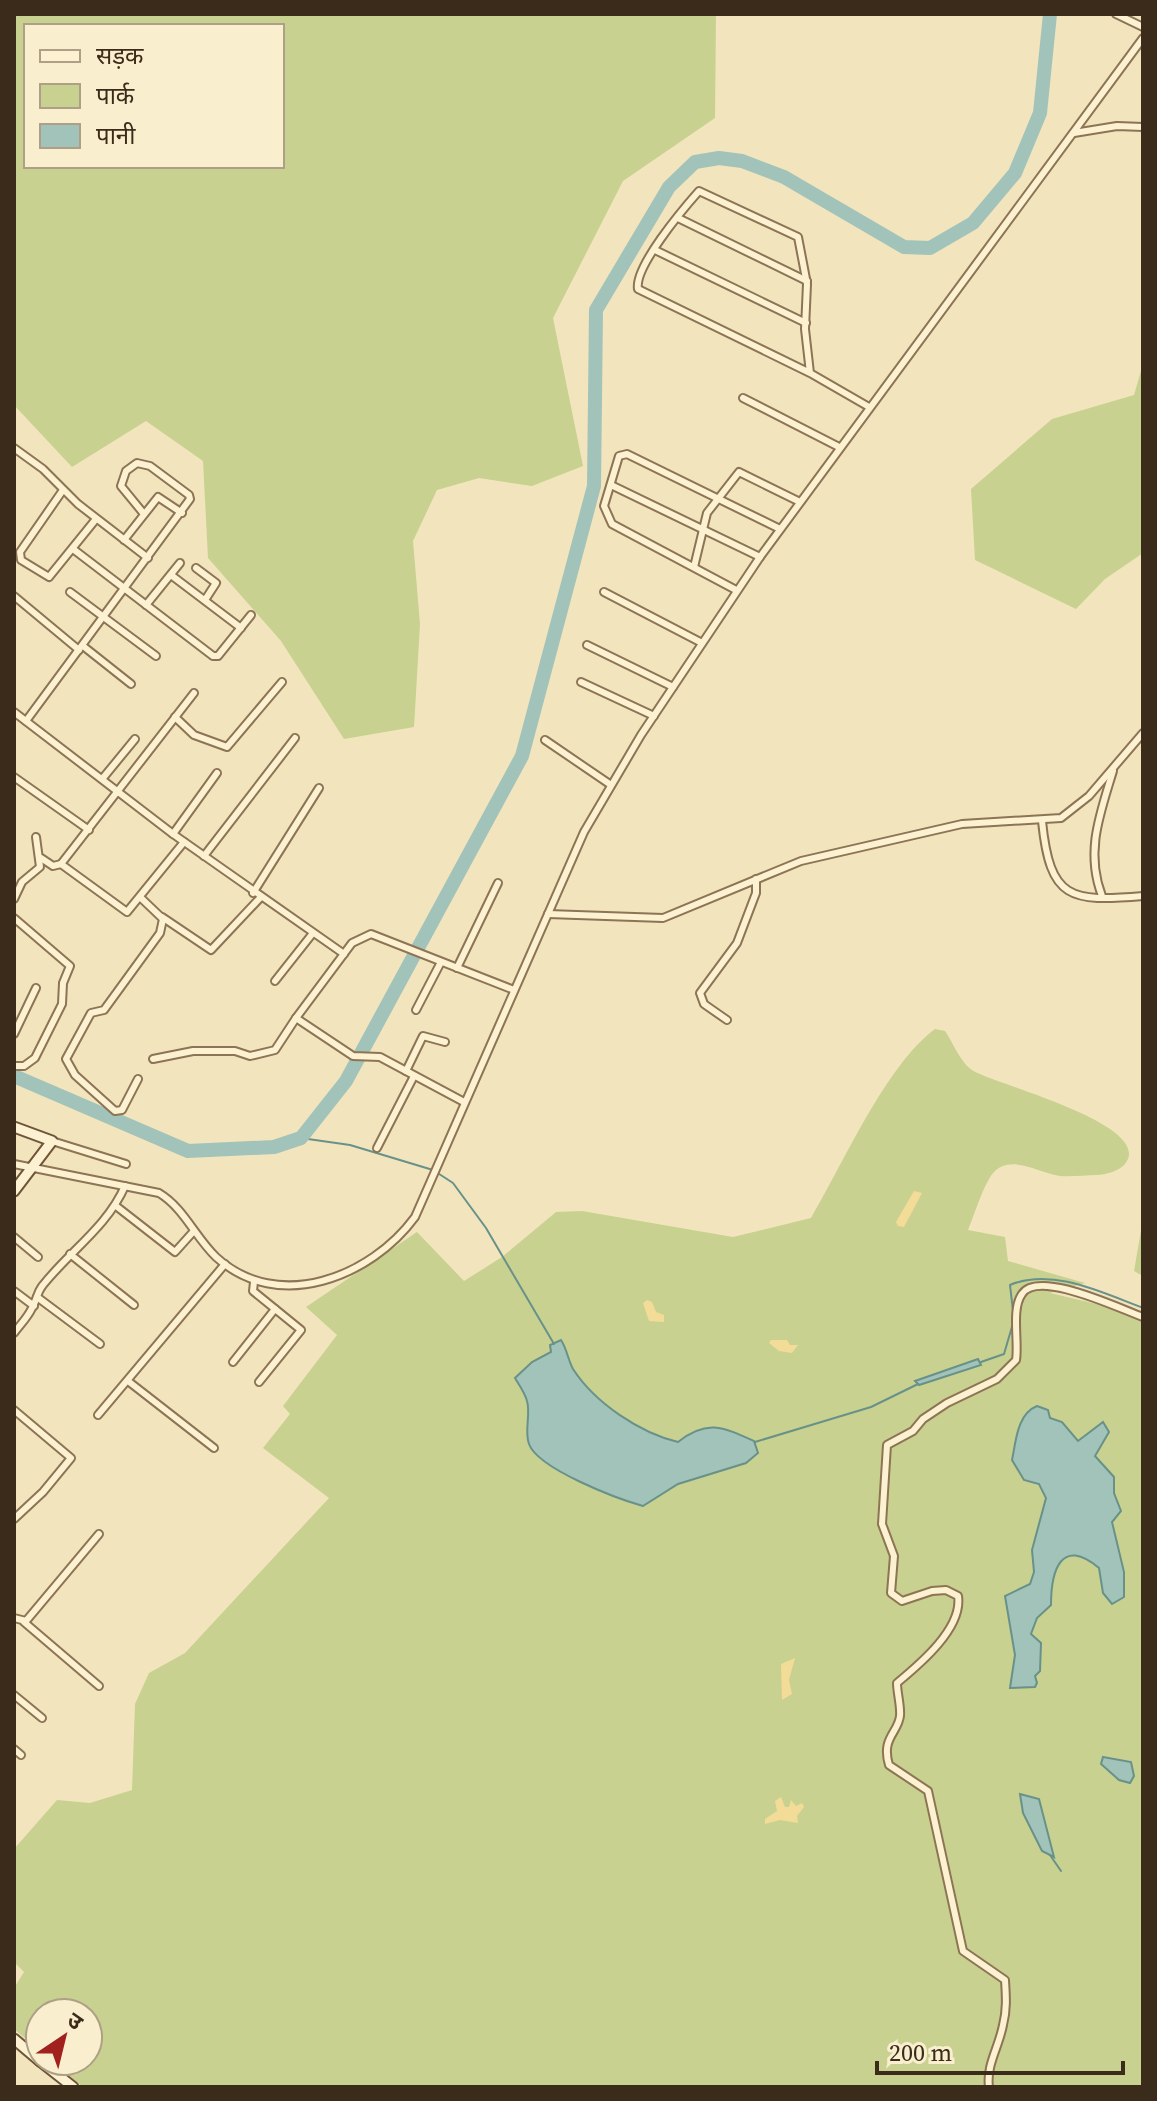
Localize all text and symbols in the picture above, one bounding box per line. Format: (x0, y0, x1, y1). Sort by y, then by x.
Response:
legend (24, 24, 284, 168)
text: सड़क (96, 39, 144, 72)
text: पार्क (96, 79, 135, 112)
text: पानी (96, 119, 136, 152)
north arrow (24, 1997, 104, 2077)
text: उ (62, 2005, 90, 2037)
scale bar (877, 2025, 1123, 2075)
text: 200 m (889, 2036, 952, 2069)

